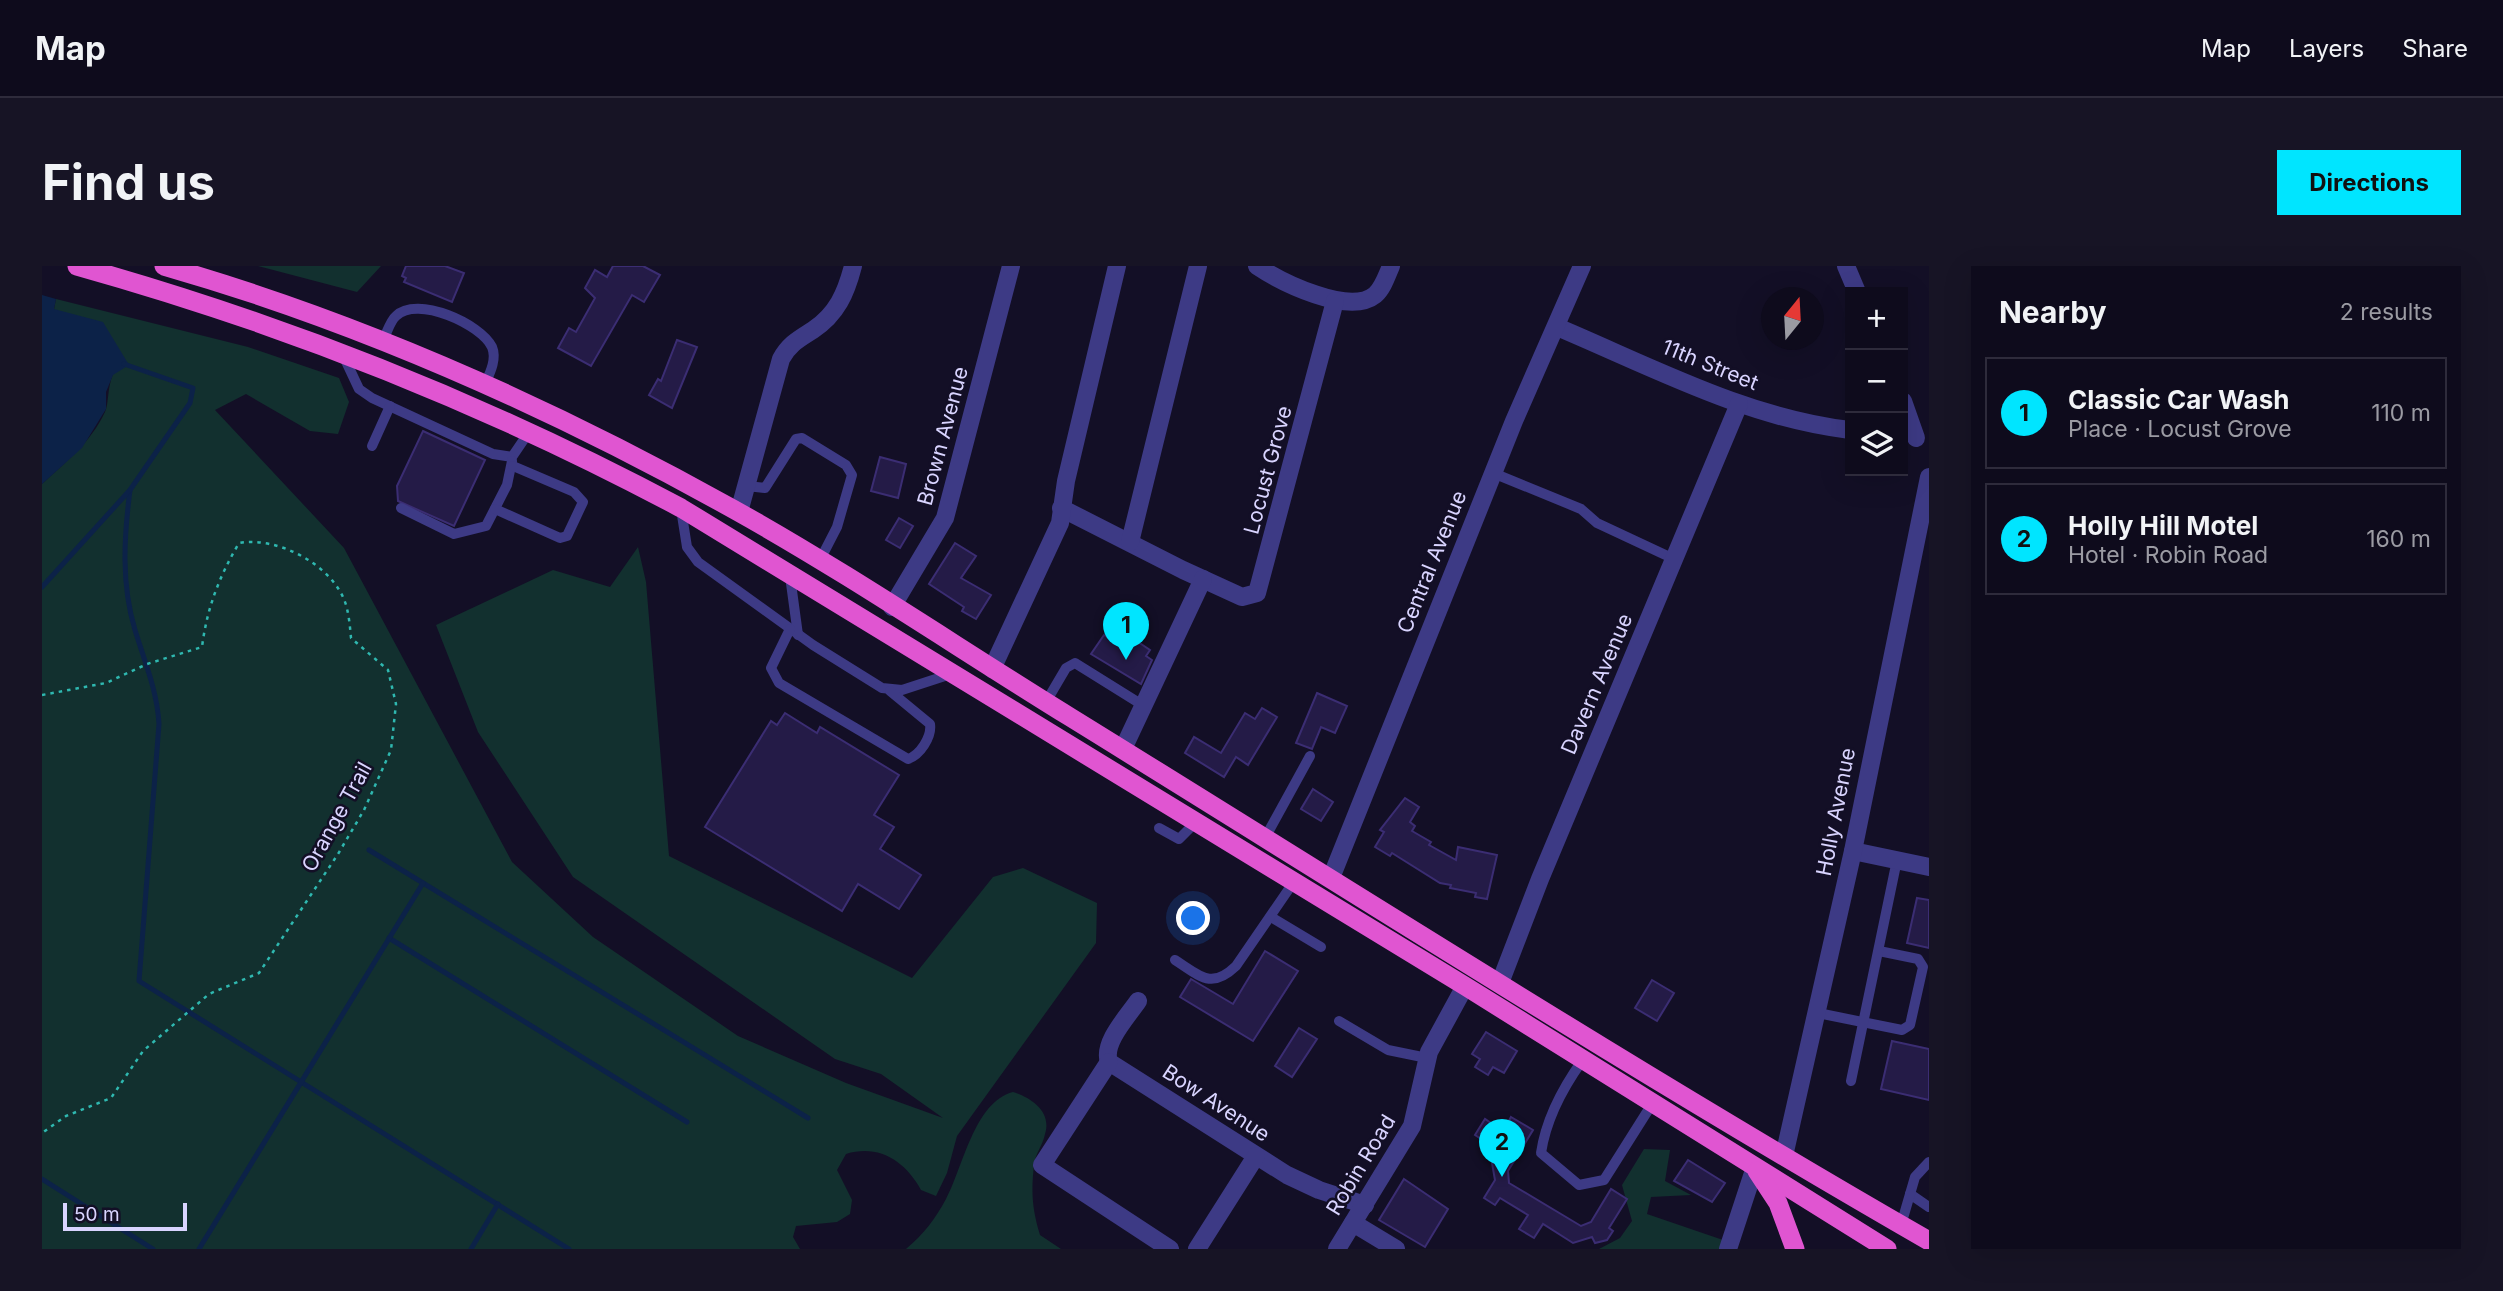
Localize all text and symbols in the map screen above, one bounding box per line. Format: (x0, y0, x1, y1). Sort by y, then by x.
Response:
text: Map (35, 28, 106, 68)
text: Map (2201, 34, 2251, 63)
text: Layers (2289, 34, 2364, 63)
text: Share (2402, 34, 2468, 63)
button: Directions (2277, 150, 2461, 215)
text: Find us (42, 153, 215, 212)
north arrow (1761, 287, 1824, 350)
map controls (1845, 287, 1908, 476)
button: + (1845, 287, 1908, 350)
text: Nearby (1999, 294, 2107, 330)
text: 2 results (2340, 298, 2433, 326)
street label: 11th Street (1658, 334, 1762, 395)
button: − (1845, 350, 1908, 413)
street label: Brown Avenue (912, 364, 973, 508)
text: Classic Car Wash (2068, 384, 2289, 415)
text: 1 (2019, 399, 2029, 427)
text: 110 m (2371, 399, 2431, 427)
street label: Locust Grove (1238, 403, 1297, 537)
button: layers (1845, 413, 1908, 476)
text: Place · Locust Grove (2068, 415, 2292, 443)
street label: Central Avenue (1392, 487, 1471, 637)
text: Holly Hill Motel (2068, 510, 2258, 541)
text: 2 (2017, 525, 2031, 553)
text: 160 m (2366, 525, 2431, 553)
text: Hotel · Robin Road (2068, 541, 2268, 569)
pin: 1 (1103, 602, 1149, 660)
street label: Davern Avenue (1556, 610, 1637, 758)
street label: Holly Avenue (1811, 746, 1860, 878)
street label: Orange Trail (296, 758, 377, 876)
your location (1176, 901, 1210, 935)
street label: Bow Avenue (1158, 1059, 1275, 1147)
street label: Robin Road (1321, 1110, 1400, 1219)
pin: 2 (1479, 1119, 1525, 1177)
scale bar (63, 1200, 187, 1232)
text: 50 m (74, 1203, 120, 1226)

